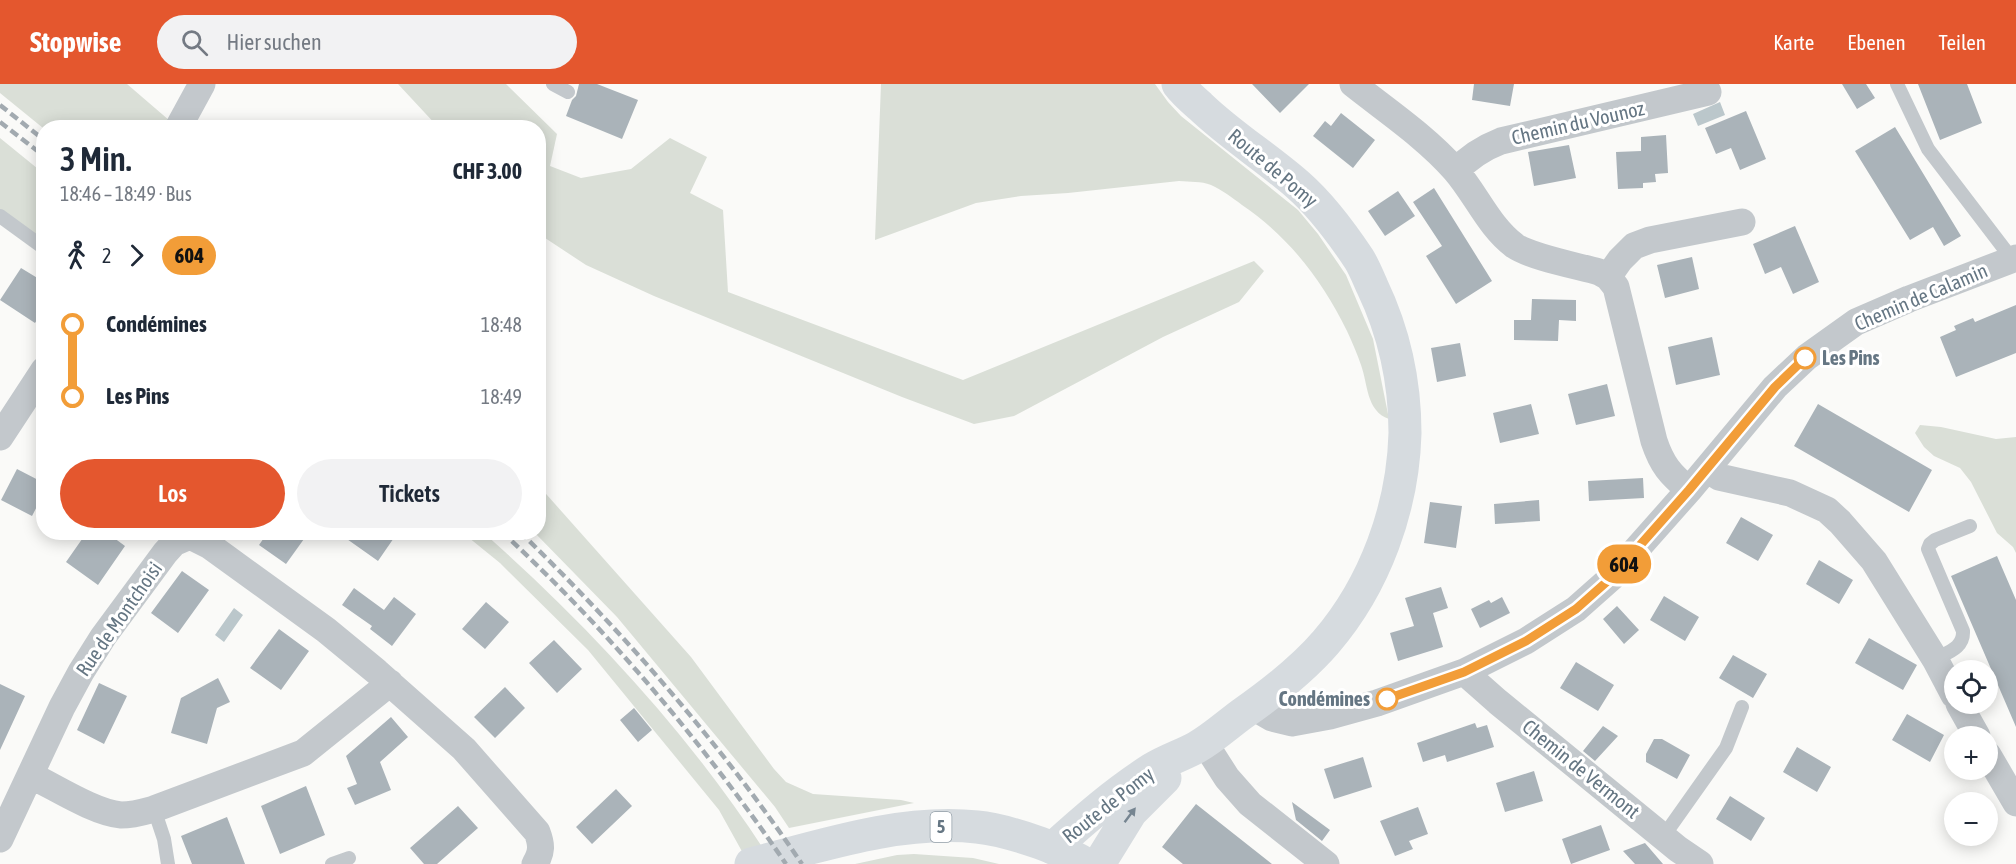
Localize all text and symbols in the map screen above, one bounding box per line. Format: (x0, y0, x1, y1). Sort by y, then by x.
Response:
search box (157, 15, 577, 69)
text: Stopwise (30, 26, 121, 58)
icon: search (178, 26, 211, 59)
text: Hier suchen (226, 29, 322, 55)
text: Karte (1773, 30, 1814, 54)
text: Ebenen (1847, 30, 1906, 54)
text: Teilen (1939, 30, 1986, 54)
street label: Chemin du Vounoz (1509, 96, 1646, 149)
street label: Route de Pomy (1224, 124, 1323, 212)
text: 3 Min. (60, 140, 132, 178)
text: CHF 3.00 (453, 158, 522, 184)
text: 18:46 – 18:49 · Bus (60, 182, 192, 205)
icon: walk (60, 239, 93, 272)
icon: forward (120, 239, 153, 272)
text: 604 (174, 243, 204, 267)
text: 2 (102, 244, 111, 267)
street label: Chemin de Calamin (1851, 258, 1991, 335)
text: Condémines (106, 311, 207, 337)
text: 18:48 (481, 313, 522, 336)
place label: Les Pins (1822, 346, 1880, 369)
marker: Les Pins (1794, 347, 1816, 369)
text: Les Pins (106, 383, 169, 409)
text: 18:49 (481, 385, 522, 408)
button: Los (60, 459, 285, 528)
button: Tickets (297, 459, 522, 528)
line badge: 604 (1590, 544, 1658, 584)
text: 604 (1609, 552, 1639, 576)
street label: Rue de Montchoisi (71, 557, 166, 680)
map controls (1944, 660, 1998, 846)
button: locate (1944, 660, 1998, 714)
place label: Condémines (1279, 687, 1370, 710)
marker: Condémines (1376, 688, 1398, 710)
street label: Chemin de Vermont (1518, 714, 1645, 823)
button: + (1944, 726, 1998, 780)
street label: Route de Pomy (1058, 762, 1158, 847)
button: − (1944, 792, 1998, 846)
one-way arrow (1124, 807, 1136, 822)
road number: 5 (930, 812, 952, 842)

